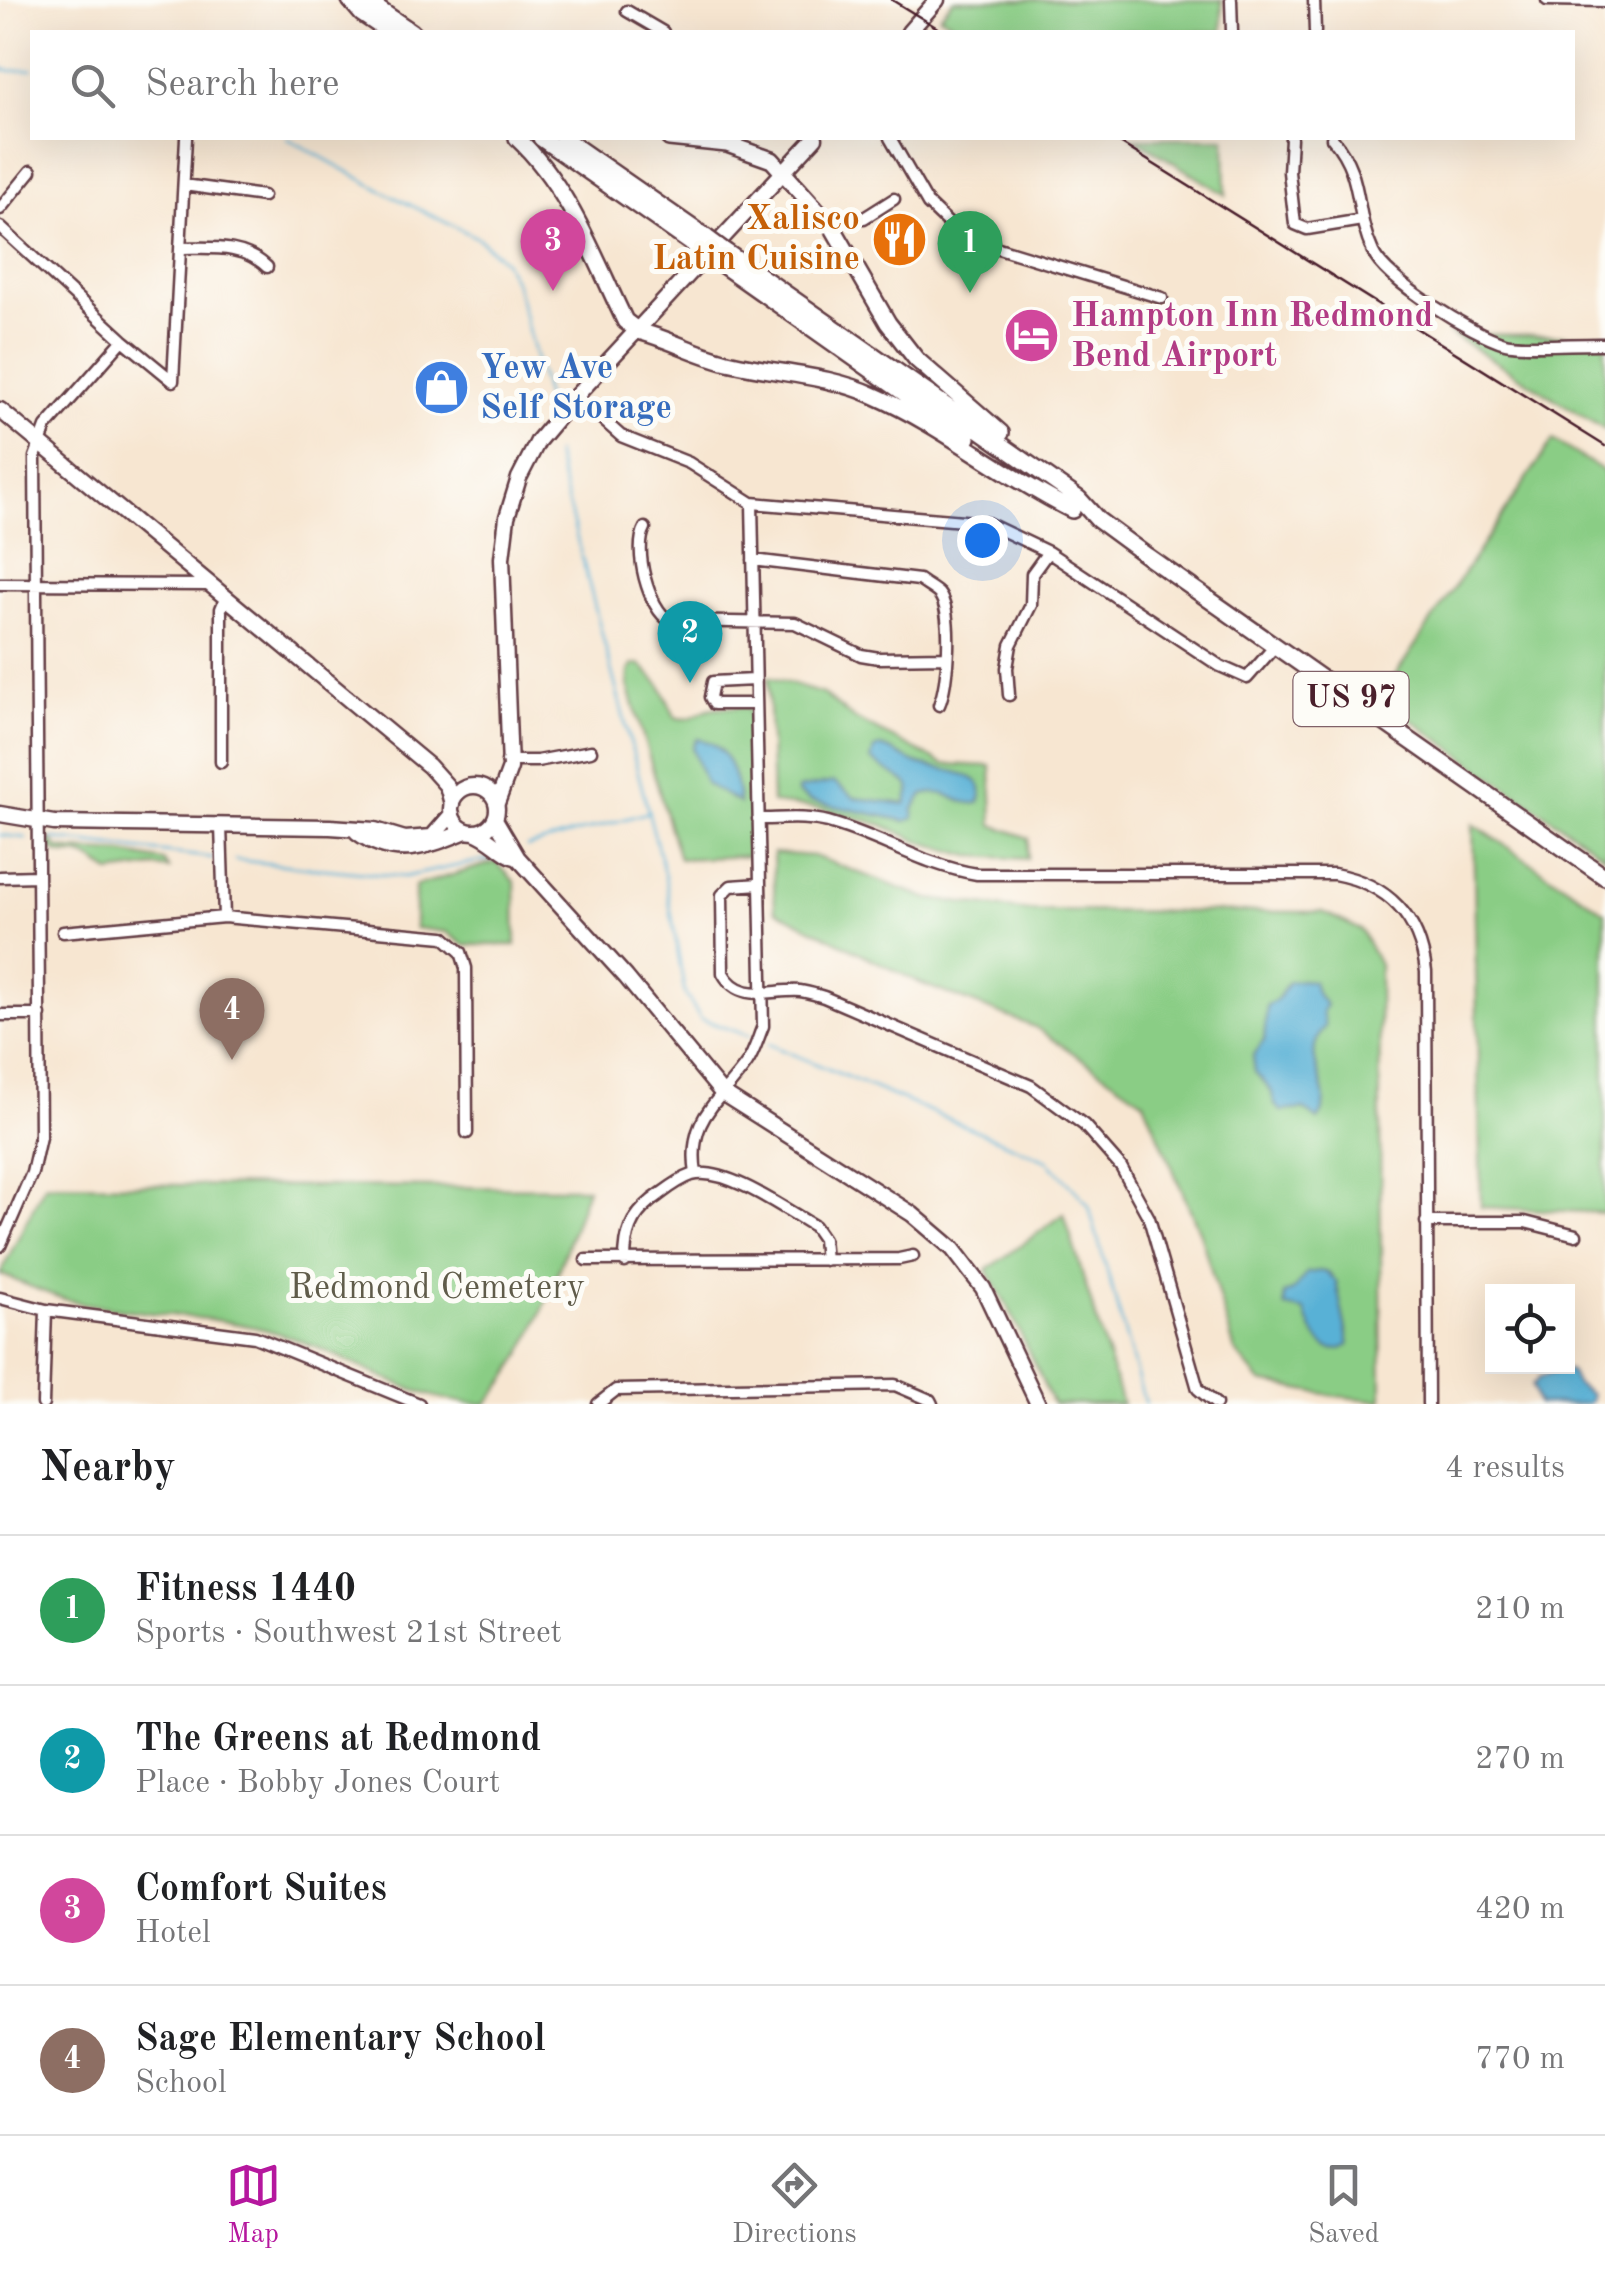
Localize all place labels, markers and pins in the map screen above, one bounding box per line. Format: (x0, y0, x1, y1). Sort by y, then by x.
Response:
place label: Xalisco Latin Cuisine (652, 202, 860, 277)
pin: 3 (520, 208, 586, 291)
restaurant icon: Xalisco Latin Cuisine (869, 209, 929, 269)
pin: 1 (938, 210, 1002, 293)
place label: Hampton Inn Redmond Bend Airport (1071, 299, 1433, 374)
hotel icon: Hampton Inn Redmond Bend Airport (1002, 306, 1062, 366)
place label: Yew Ave Self Storage (480, 351, 672, 426)
shop icon: Yew Ave Self Storage (411, 358, 471, 418)
pin: 2 (658, 600, 722, 683)
pin: 4 (200, 978, 264, 1060)

